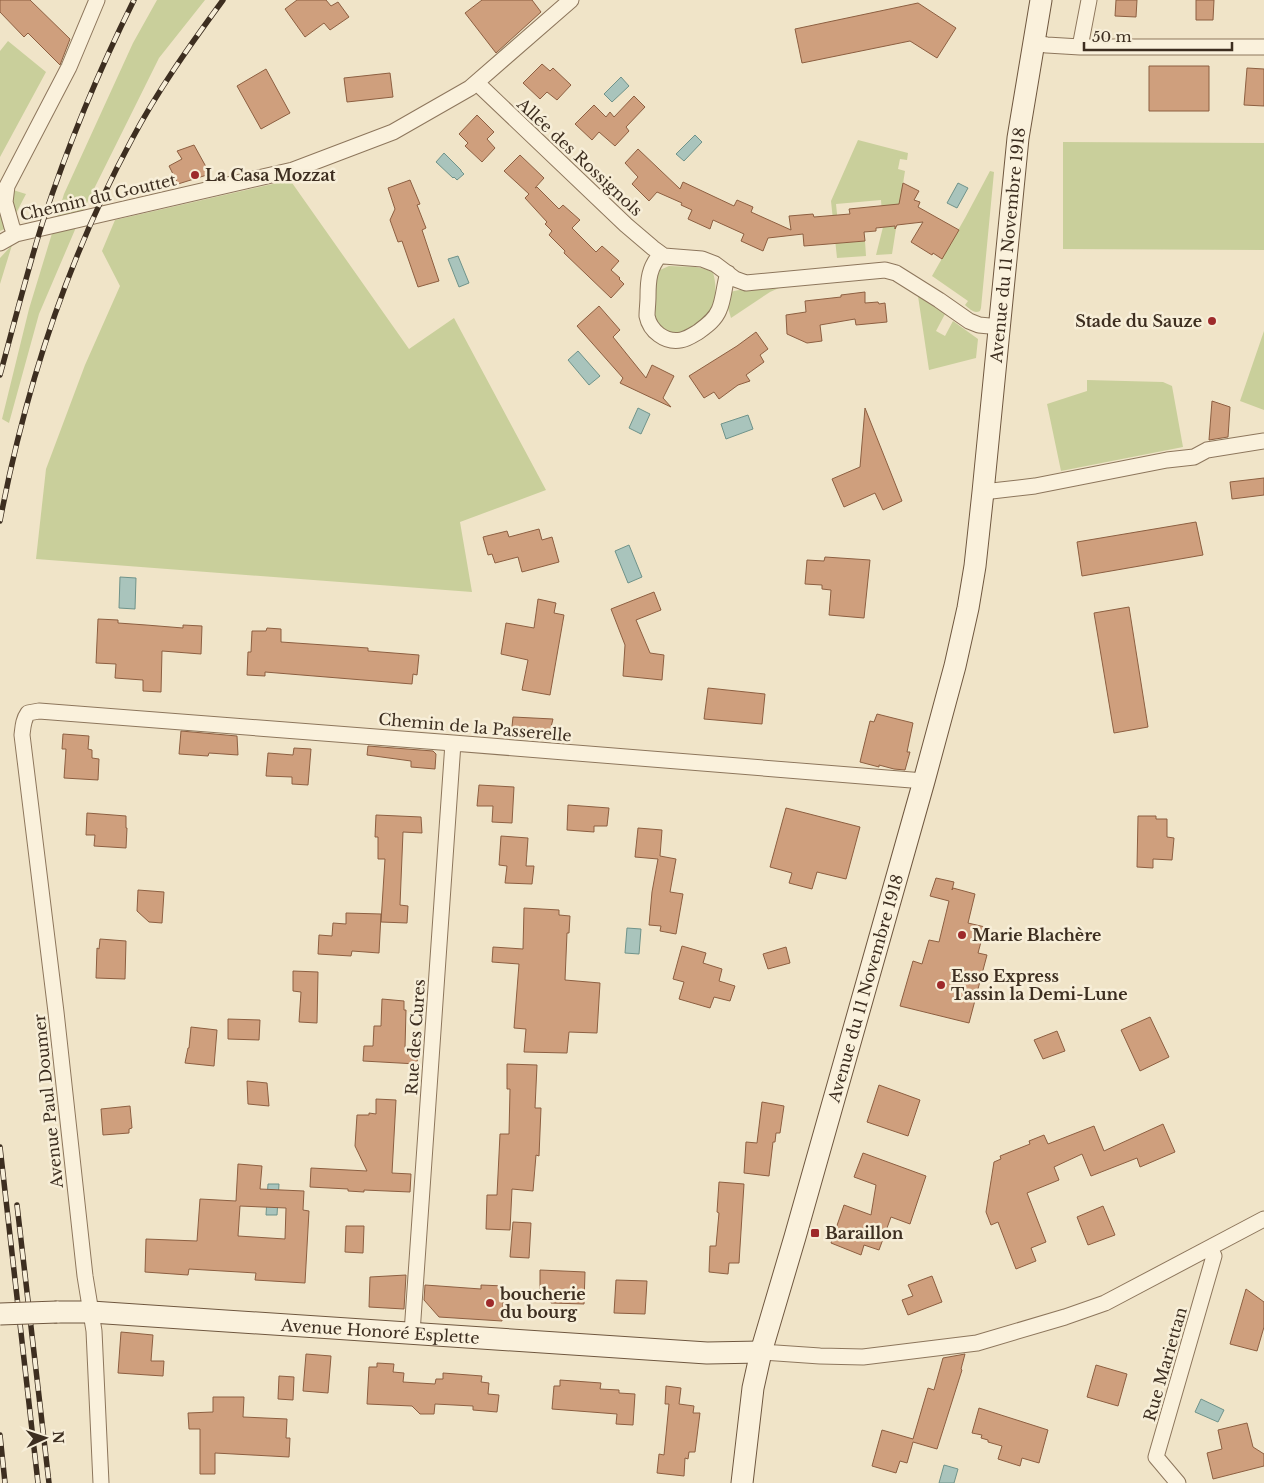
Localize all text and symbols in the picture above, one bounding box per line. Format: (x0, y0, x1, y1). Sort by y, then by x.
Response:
scale bar (1084, 20, 1232, 52)
text: 50 m (1092, 27, 1132, 46)
street label: Allée des Rossignols (513, 93, 647, 220)
street label: Avenue du 11 Novembre 1918 (986, 126, 1030, 365)
place label: La Casa Mozzat (205, 165, 337, 185)
street label: Chemin du Gouttet (18, 169, 178, 225)
marker: La Casa Mozzat (189, 169, 201, 181)
place label: Stade du Sauze (1075, 311, 1202, 331)
marker: Stade du Sauze (1206, 315, 1218, 327)
street label: Chemin de la Passerelle (378, 709, 572, 745)
street label: Avenue du 11 Novembre 1918 (823, 872, 907, 1106)
place label: Marie Blachère (972, 925, 1101, 945)
marker: Marie Blachère (956, 929, 968, 941)
place label: Esso Express Tassin la Demi-Lune (951, 966, 1128, 1004)
street label: Rue des Cures (401, 978, 429, 1096)
marker: Esso Express Tassin la Demi-Lune (935, 979, 947, 991)
street label: Avenue Paul Doumer (29, 1013, 67, 1190)
place label: Baraillon (825, 1223, 904, 1243)
marker: Baraillon (809, 1227, 821, 1239)
place label: boucherie du bourg (499, 1284, 586, 1322)
marker: boucherie du bourg (484, 1297, 496, 1309)
street label: Rue Mariettan (1139, 1305, 1191, 1423)
street label: Avenue Honoré Esplette (280, 1315, 480, 1348)
north arrow (20, 1413, 70, 1463)
text: N (49, 1430, 67, 1444)

